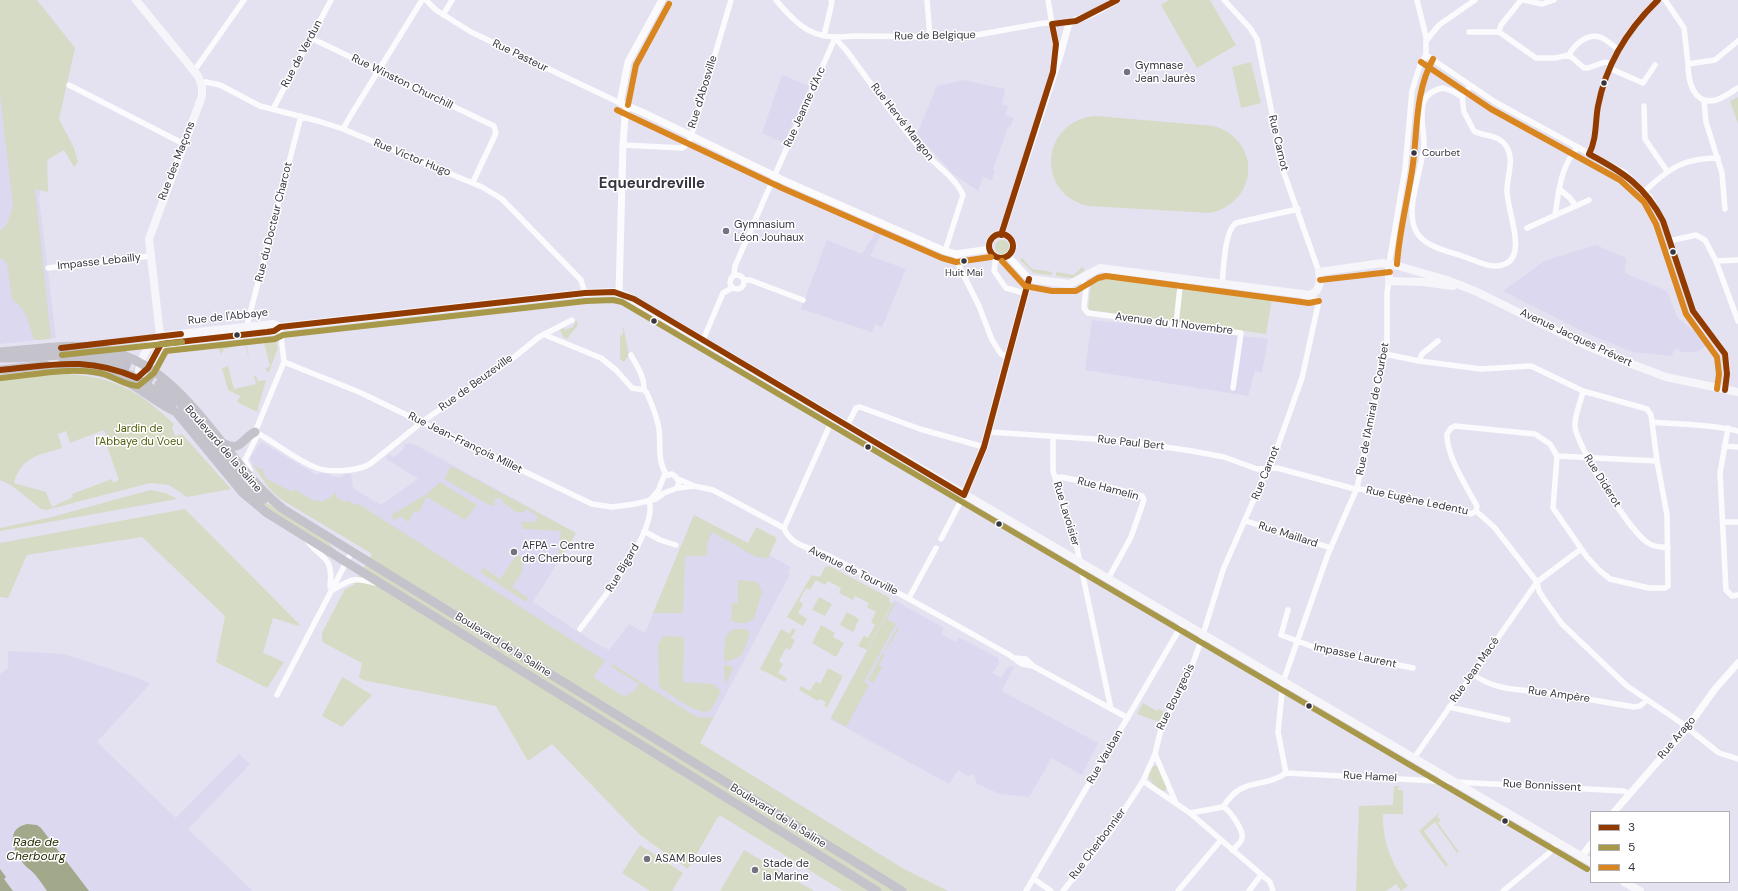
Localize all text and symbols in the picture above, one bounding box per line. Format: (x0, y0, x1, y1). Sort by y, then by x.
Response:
street label: Rue de Verdun (279, 18, 325, 90)
street label: Rue de Belgique (894, 29, 976, 43)
street label: Rue Pasteur (490, 37, 550, 75)
street label: Rue Winston Churchill (349, 52, 455, 112)
street label: Rue d'Abosville (686, 54, 720, 130)
place label: Gymnase Jean Jaurès (1135, 59, 1195, 85)
street label: Rue Jeanne d'Arc (781, 65, 829, 149)
marker: Gymnase Jean Jaurès (1122, 67, 1132, 77)
unlabelled marker (1599, 78, 1609, 88)
street label: Rue Hervé Mangon (868, 81, 936, 163)
street label: Rue Carnot (1265, 114, 1291, 172)
street label: Rue des Maçons (156, 120, 198, 202)
street label: Rue Victor Hugo (371, 137, 453, 179)
place label: Courbet (1422, 147, 1460, 159)
marker: Courbet (1409, 148, 1419, 158)
street label: Rue du Docteur Charcot (253, 161, 295, 283)
district label: Equeurdreville (599, 175, 705, 193)
place label: Gymnasium Léon Jouhaux (734, 218, 804, 244)
marker: Gymnasium Léon Jouhaux (721, 226, 731, 236)
unlabelled marker (1668, 247, 1678, 257)
street label: Impasse Lebailly (57, 251, 141, 273)
marker: Huit Mai (959, 256, 969, 266)
place label: Huit Mai (945, 267, 983, 279)
street label: Rue de l'Abbaye (187, 306, 269, 328)
street label: Avenue Jacques Prévert (1518, 306, 1634, 370)
street label: Avenue du 11 Novembre (1114, 310, 1234, 338)
unlabelled marker (649, 316, 659, 326)
unlabelled marker (232, 330, 242, 340)
street label: Rue de l'Amiral de Courbet (1354, 342, 1392, 476)
street label: Rue de Beuzeville (437, 352, 515, 414)
street label: Boulevard de la Saline (182, 403, 264, 495)
street label: Rue Jean-François Millet (406, 410, 524, 476)
park label: Jardin de l'Abbaye du Voeu (95, 422, 183, 448)
street label: Rue Paul Bert (1097, 433, 1165, 453)
unlabelled marker (863, 442, 873, 452)
street label: Rue Carnot (1249, 444, 1283, 502)
street label: Rue Diderot (1581, 452, 1623, 510)
street label: Rue Hamelin (1076, 474, 1140, 504)
street label: Rue Lavoisier (1050, 480, 1082, 548)
street label: Rue Eugène Ledentu (1365, 484, 1469, 518)
unlabelled marker (994, 519, 1004, 529)
street label: Rue Maillard (1257, 519, 1319, 551)
place label: AFPA - Centre de Cherbourg (522, 539, 595, 565)
street label: Rue Bigard (603, 541, 643, 595)
street label: Avenue de Tourville (806, 544, 900, 598)
marker: AFPA - Centre de Cherbourg (509, 547, 519, 557)
street label: Boulevard de la Saline (453, 610, 553, 680)
street label: Rue Jean Macé (1448, 635, 1502, 705)
street label: Impasse Laurent (1312, 641, 1398, 671)
street label: Rue Bourgeois (1154, 662, 1198, 732)
street label: Rue Ampère (1527, 684, 1591, 706)
unlabelled marker (1304, 701, 1314, 711)
street label: Rue Arago (1655, 714, 1699, 762)
street label: Rue Vauban (1084, 728, 1126, 786)
street label: Rue Hamel (1343, 769, 1397, 785)
street label: Rue Bonnissent (1503, 777, 1581, 795)
street label: Boulevard de la Saline (728, 781, 828, 851)
street label: Rue Cherbonnier (1067, 806, 1129, 882)
legend (1590, 811, 1730, 883)
unlabelled marker (1500, 816, 1510, 826)
text: 3 (1628, 819, 1635, 835)
water label: Rade de Cherbourg (6, 836, 66, 864)
text: 5 (1628, 839, 1635, 855)
place label: ASAM Boules (655, 852, 722, 866)
marker: ASAM Boules (642, 854, 652, 864)
place label: Stade de la Marine (763, 857, 809, 883)
text: 4 (1628, 859, 1635, 875)
marker: Stade de la Marine (750, 865, 760, 875)

